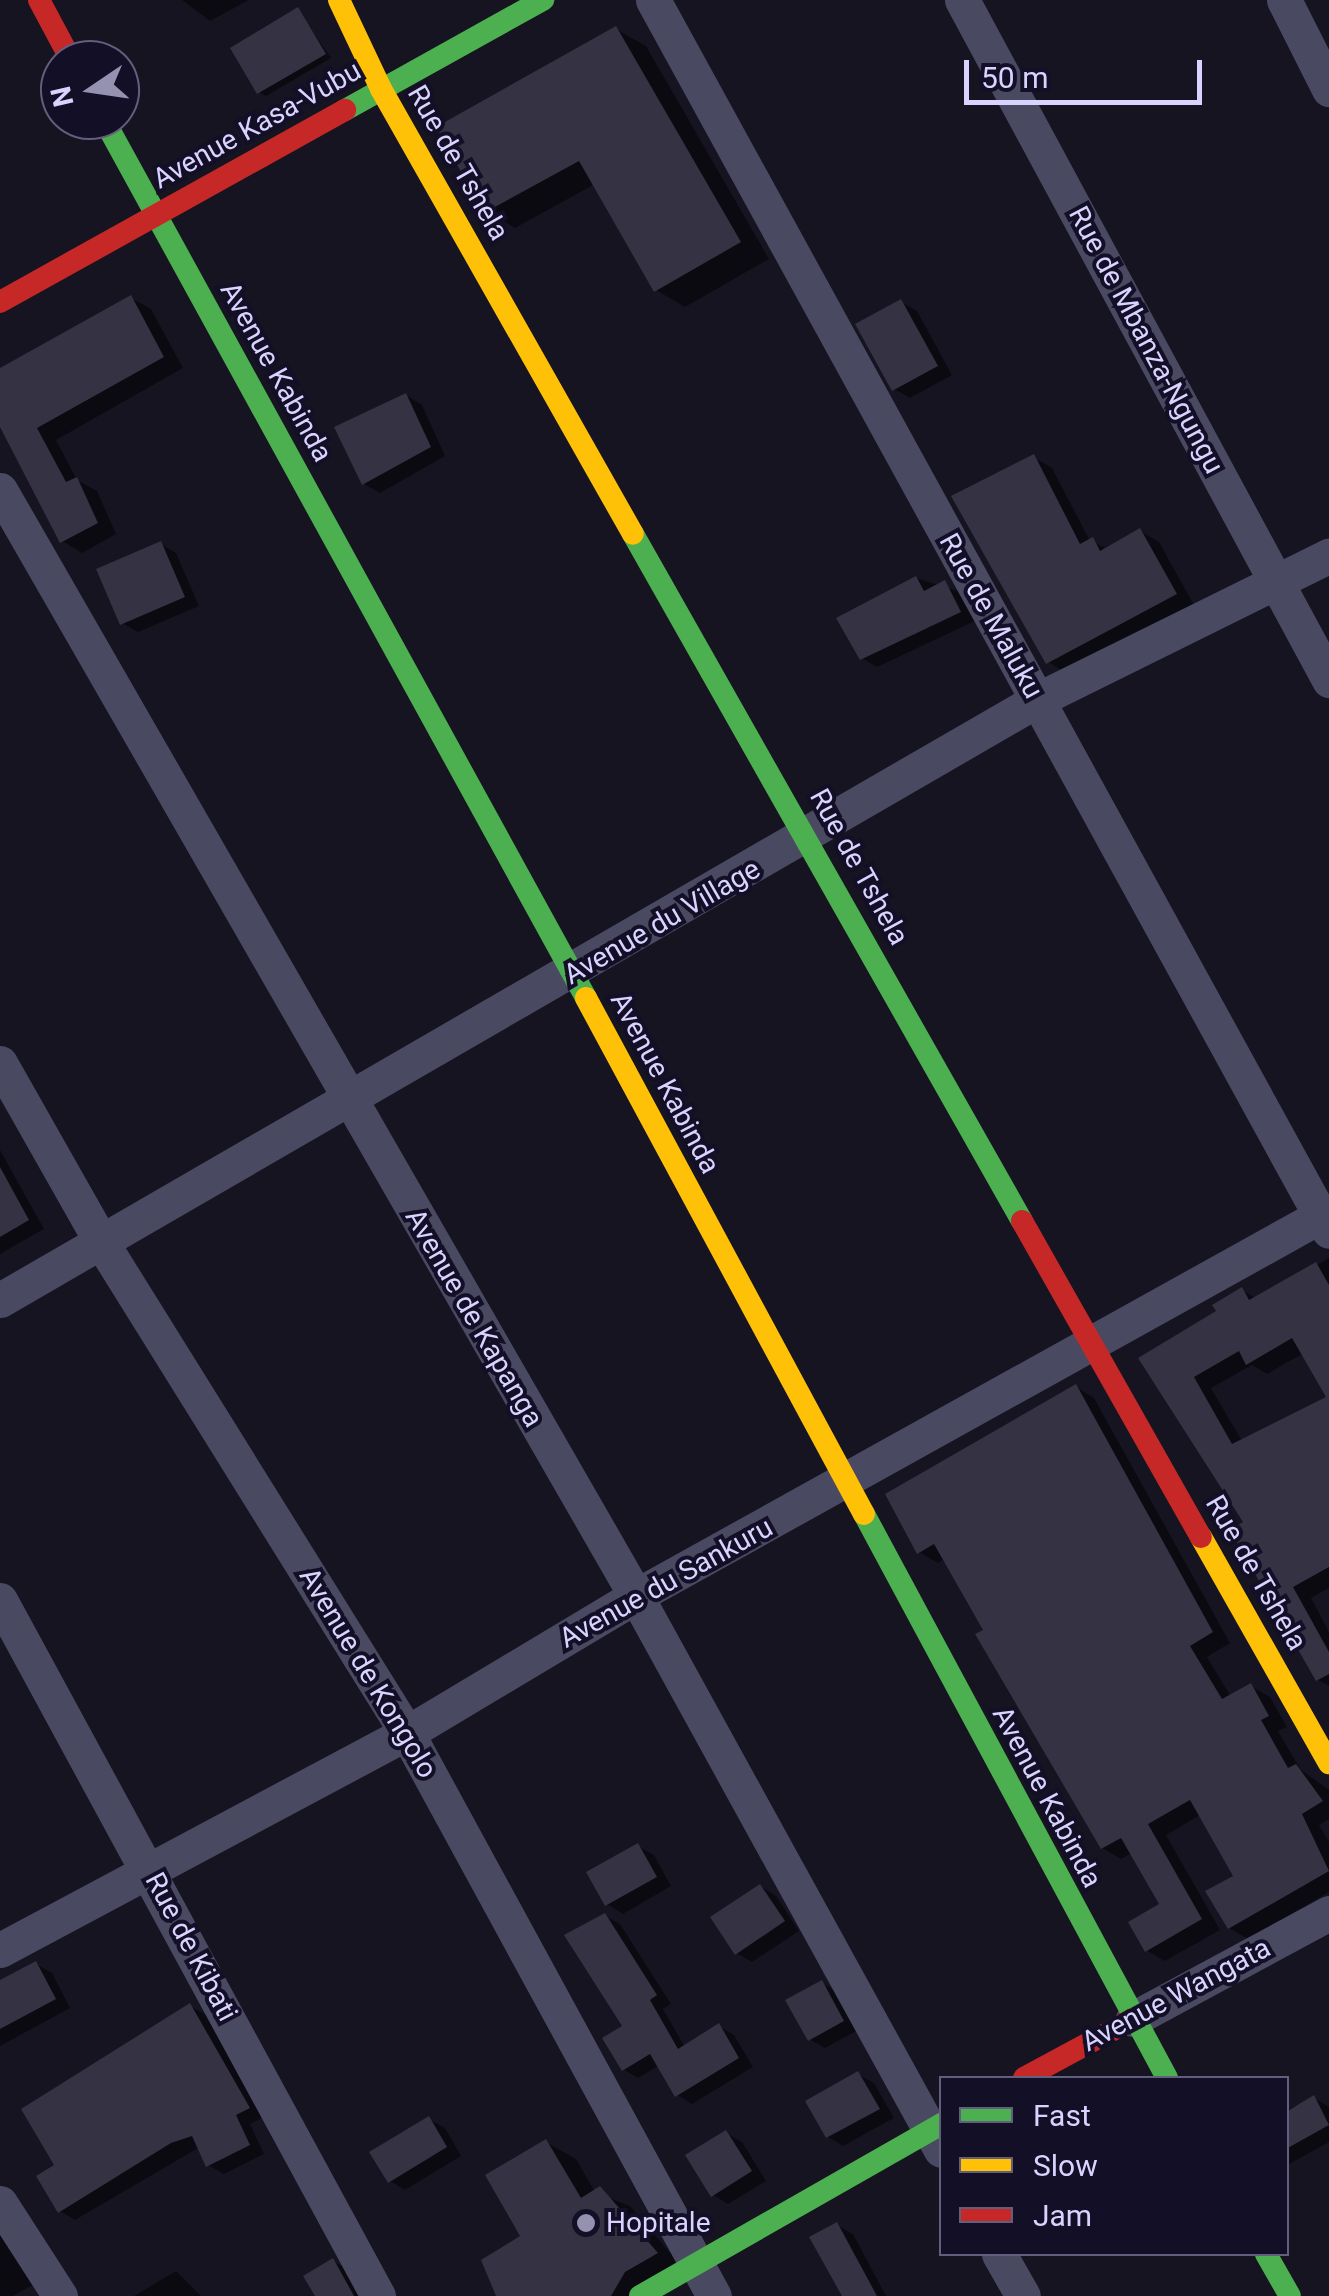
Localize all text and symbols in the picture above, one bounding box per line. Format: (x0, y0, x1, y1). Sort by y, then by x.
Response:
north arrow (40, 40, 140, 140)
scale bar (969, 40, 1206, 102)
street label: Avenue Kasa-Vubu (147, 54, 367, 196)
text: 50 m (981, 60, 1048, 95)
street label: Rue de Tshela (400, 79, 516, 247)
text: N (44, 83, 81, 110)
street label: Rue de Mbanza-Ngungu (1061, 201, 1231, 479)
street label: Avenue Kabinda (213, 276, 339, 468)
street label: Rue de Maluku (932, 528, 1050, 704)
street label: Rue de Tshela (802, 783, 916, 951)
street label: Avenue du Village (558, 852, 766, 992)
street label: Avenue Kabinda (603, 987, 727, 1179)
street label: Avenue de Kapanga (398, 1203, 550, 1433)
street label: Rue de Tshela (1198, 1489, 1314, 1657)
street label: Avenue du Sankuru (554, 1510, 778, 1656)
street label: Avenue de Kongolo (292, 1562, 444, 1784)
street label: Avenue Kabinda (985, 1701, 1109, 1893)
street label: Rue de Kibati (138, 1867, 244, 2027)
street label: Avenue Wangata (1076, 1931, 1276, 2059)
legend (939, 2076, 1289, 2256)
text: Fast (1033, 2098, 1091, 2133)
text: Slow (1033, 2148, 1098, 2183)
text: Jam (1033, 2198, 1092, 2233)
place label: Hopitale (606, 2206, 711, 2240)
marker: Hopitale (575, 2212, 597, 2234)

